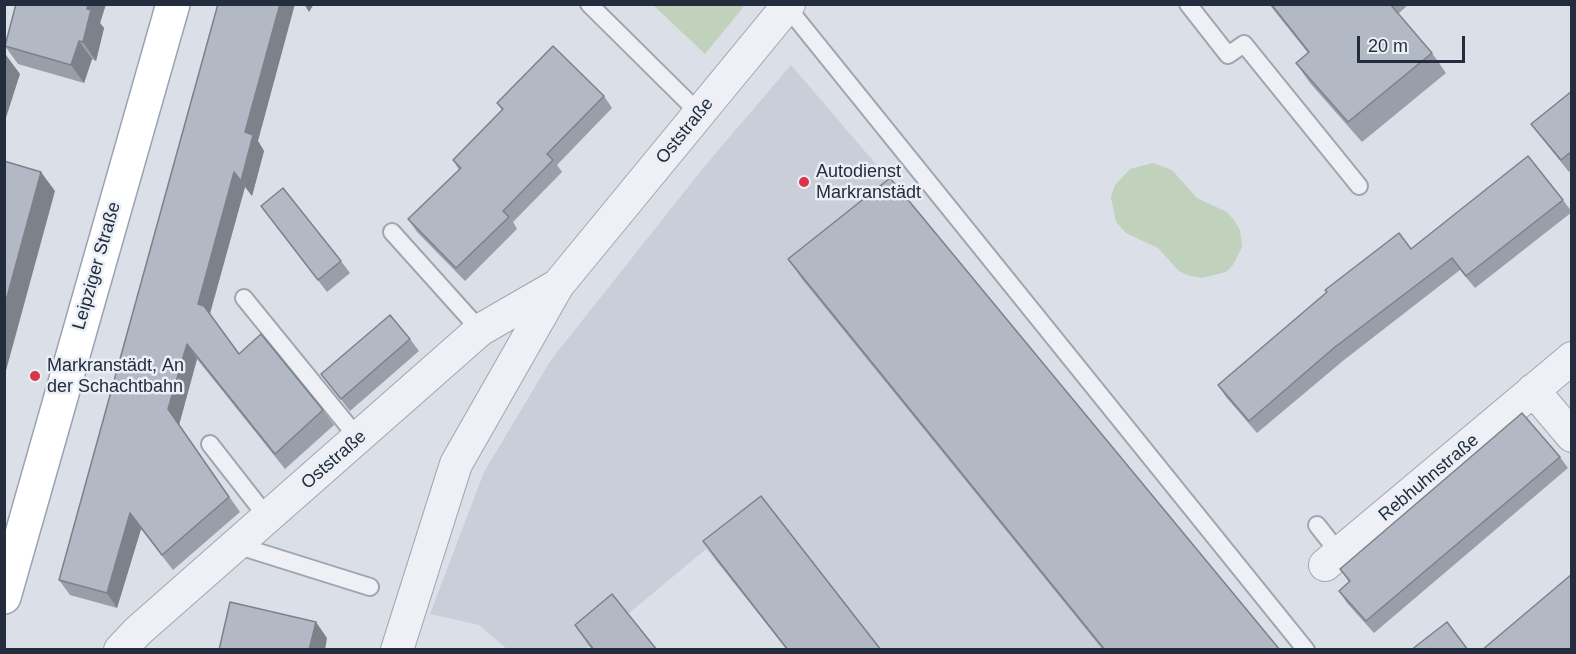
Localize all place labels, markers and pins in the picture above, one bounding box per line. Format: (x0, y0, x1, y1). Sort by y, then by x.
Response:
place label: Autodienst Markranstädt (816, 161, 921, 204)
marker: Autodienst Markranstädt (797, 175, 811, 189)
place label: Markranstädt, An der Schachtbahn (47, 355, 184, 398)
marker: Markranstädt, An der Schachtbahn (28, 369, 42, 383)

